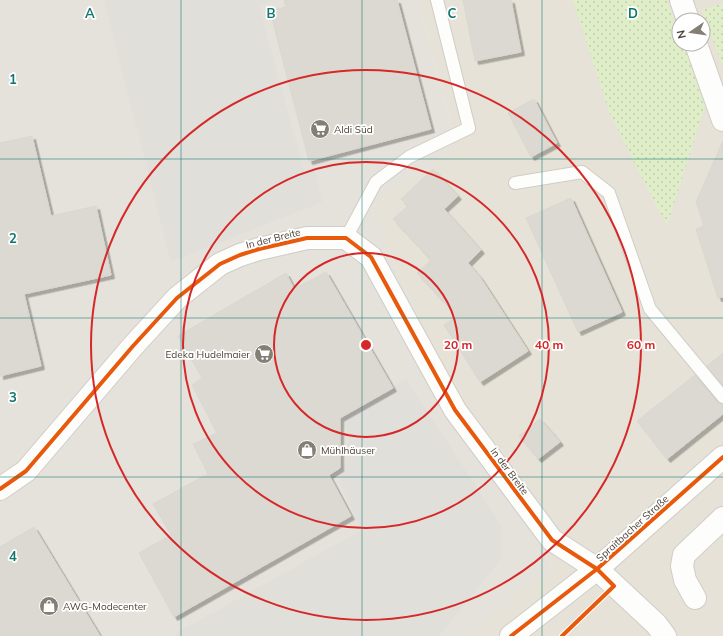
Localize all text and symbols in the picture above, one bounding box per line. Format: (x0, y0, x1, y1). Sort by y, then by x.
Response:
text: A (85, 5, 95, 21)
text: B (267, 5, 276, 21)
text: C (448, 5, 457, 21)
text: D (628, 5, 638, 21)
north arrow (671, 12, 711, 52)
text: N (674, 29, 689, 40)
text: 1 (9, 71, 17, 87)
supermarket icon: Aldi Süd (309, 118, 331, 140)
place label: Aldi Süd (334, 123, 373, 136)
street label: In der Breite (244, 225, 302, 252)
text: 2 (9, 230, 17, 246)
text: 20 m (444, 337, 472, 352)
text: 40 m (535, 337, 563, 352)
text: 60 m (627, 337, 655, 352)
centre of rings (359, 338, 373, 352)
supermarket icon: Edeka Hudelmaier (253, 343, 275, 365)
place label: Edeka Hudelmaier (166, 348, 250, 361)
text: 3 (9, 389, 17, 405)
shop icon: Mühlhäuser (296, 439, 318, 461)
place label: Mühlhäuser (321, 444, 376, 457)
street label: In der Breite (488, 445, 532, 498)
street label: Spraitbacher Straße (593, 492, 671, 564)
text: 4 (9, 548, 17, 564)
shop icon: AWG-Modecenter (38, 595, 60, 617)
place label: AWG-Modecenter (63, 600, 147, 613)

